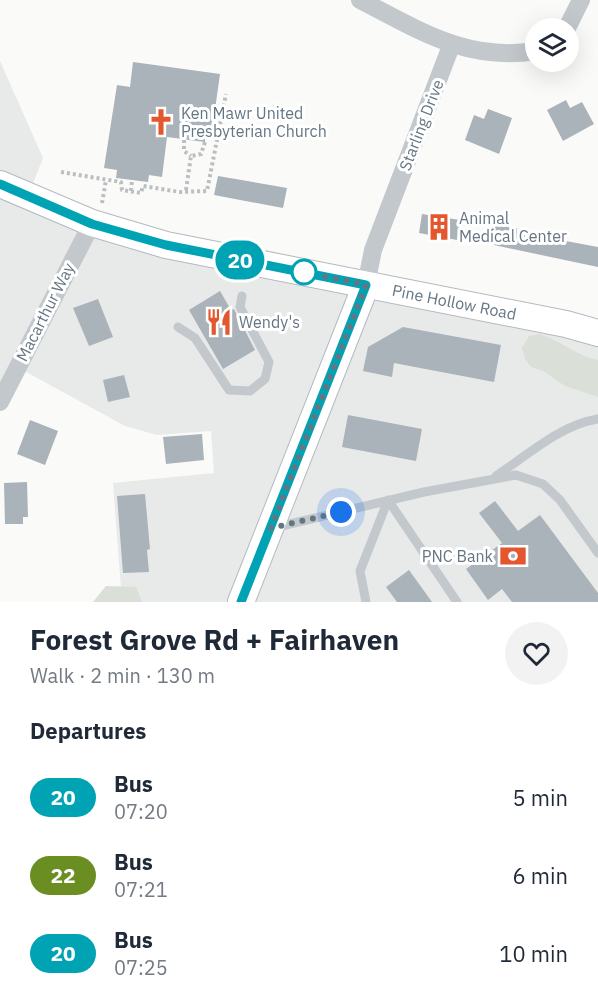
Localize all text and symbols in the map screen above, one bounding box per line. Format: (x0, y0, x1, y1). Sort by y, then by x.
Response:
map controls (525, 18, 579, 72)
button: layers (525, 18, 579, 72)
street label: Starling Drive (394, 76, 448, 173)
place label: Ken Mawr United Presbyterian Church (181, 103, 327, 141)
church icon: Ken Mawr United Presbyterian Church (146, 107, 176, 137)
place label: Animal Medical Center (459, 208, 567, 246)
building icon: Animal Medical Center (424, 212, 454, 242)
line badge: 20 (213, 240, 267, 280)
text: 20 (227, 246, 253, 274)
street label: Macarthur Way (12, 259, 78, 365)
unlabelled marker (291, 259, 317, 285)
street label: Pine Hollow Road (391, 280, 518, 324)
restaurant icon: Wendy's (204, 307, 234, 337)
place label: Wendy's (239, 312, 300, 332)
your location (326, 497, 356, 527)
bank icon: PNC Bank (498, 541, 528, 571)
place label: PNC Bank (422, 546, 494, 566)
text: Forest Grove Rd + Fairhaven (30, 621, 399, 658)
button: heart (505, 622, 568, 685)
text: Walk · 2 min · 130 m (30, 662, 215, 689)
text: Departures (30, 716, 146, 745)
text: Bus (114, 769, 153, 798)
text: 20 (50, 783, 76, 811)
text: 5 min (512, 783, 568, 812)
text: 07:20 (114, 798, 168, 825)
text: Bus (114, 847, 153, 876)
text: 22 (50, 861, 76, 889)
text: 6 min (512, 861, 568, 890)
text: 07:21 (114, 876, 168, 903)
text: Bus (114, 925, 153, 954)
text: 20 (50, 939, 76, 967)
text: 10 min (499, 939, 568, 968)
text: 07:25 (114, 954, 168, 981)

